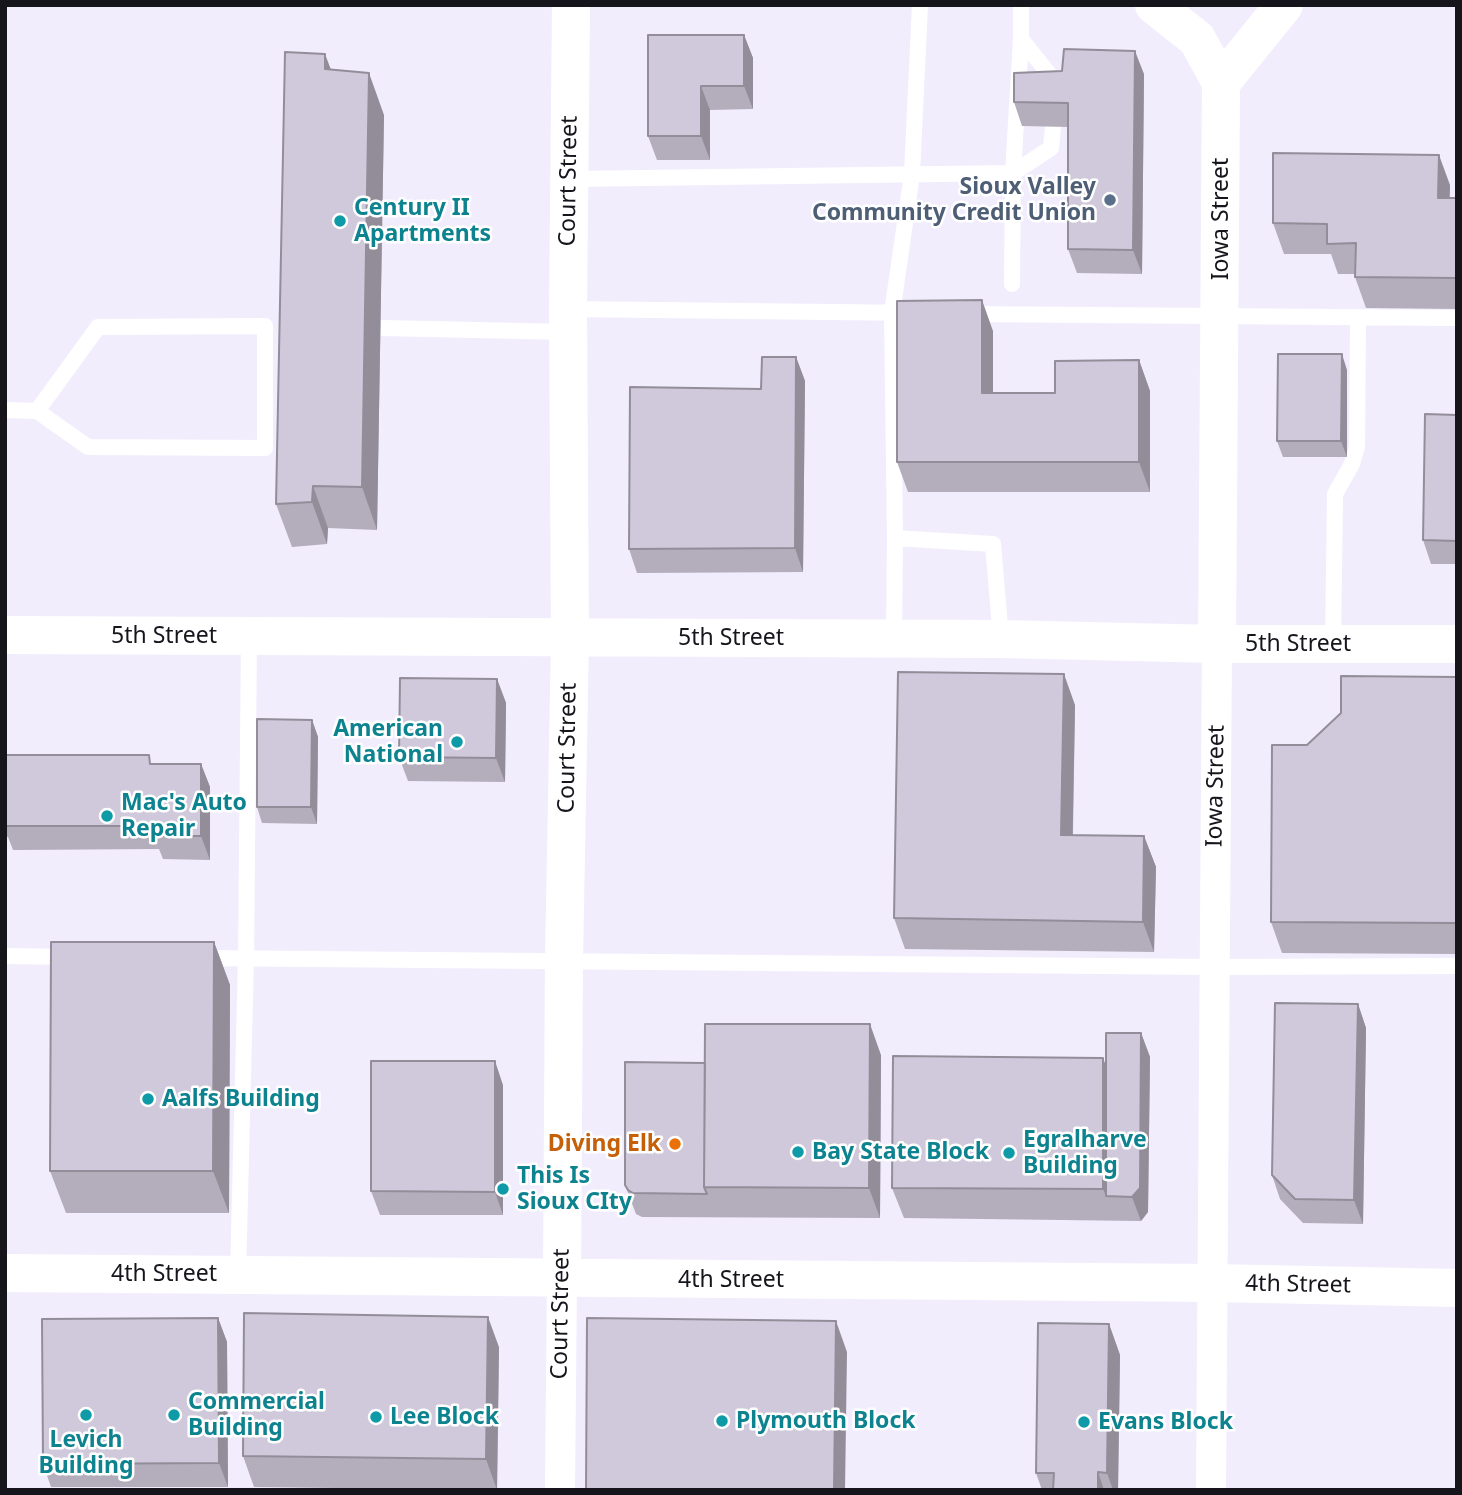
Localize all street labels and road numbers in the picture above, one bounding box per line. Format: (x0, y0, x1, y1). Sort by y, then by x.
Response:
street label: Court Street (554, 115, 584, 247)
street label: Iowa Street (1207, 158, 1235, 280)
street label: 5th Street (111, 622, 217, 650)
street label: 5th Street (678, 624, 784, 652)
street label: 5th Street (1245, 630, 1351, 658)
street label: Court Street (553, 682, 583, 814)
street label: Iowa Street (1201, 725, 1231, 847)
street label: Court Street (546, 1248, 576, 1380)
street label: 4th Street (111, 1260, 217, 1288)
street label: 4th Street (678, 1266, 784, 1294)
street label: 4th Street (1245, 1270, 1351, 1300)

